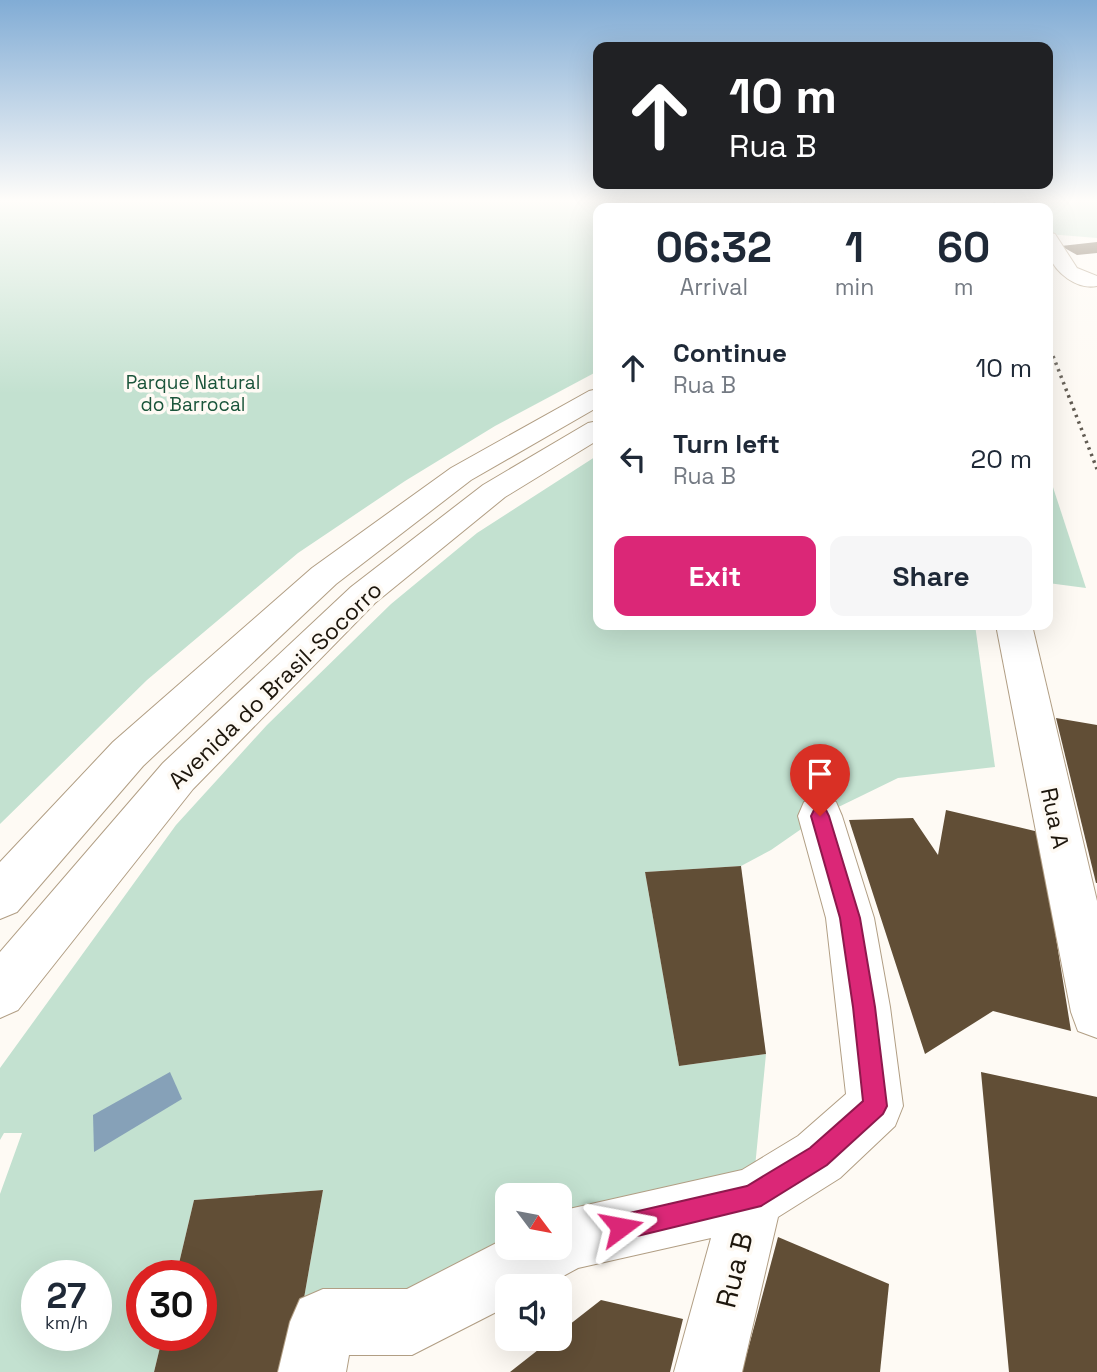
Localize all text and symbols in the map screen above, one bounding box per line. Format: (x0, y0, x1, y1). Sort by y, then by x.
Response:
text: 10 m (729, 65, 837, 127)
icon: ahead (614, 70, 705, 161)
text: Rua B (729, 126, 817, 166)
text: 06:32 (656, 221, 772, 274)
text: 1 (845, 221, 864, 274)
text: 60 (937, 221, 990, 274)
text: Arrival (680, 272, 748, 302)
text: min (835, 272, 874, 302)
text: m (954, 272, 973, 302)
text: Continue (673, 336, 787, 370)
icon: ahead (614, 349, 652, 387)
text: 10 m (975, 351, 1032, 385)
park label: Parque Natural do Barrocal (126, 370, 260, 417)
text: Rua B (673, 370, 736, 400)
text: Turn left (673, 427, 780, 461)
icon: left (614, 440, 652, 478)
text: 20 m (971, 442, 1032, 476)
text: Rua B (673, 461, 736, 491)
button: Exit (614, 536, 816, 616)
button: Share (830, 536, 1032, 616)
street label: Avenida do Brasil-Socorro (162, 575, 388, 795)
pin (790, 744, 850, 816)
icon: arrive (801, 755, 839, 793)
street label: Rua A (1034, 785, 1076, 851)
north arrow (495, 1183, 572, 1260)
map controls (495, 1183, 572, 1351)
position arrow (584, 1190, 658, 1264)
street label: Rua B (707, 1228, 761, 1312)
speed limit sign: 30 (126, 1260, 217, 1351)
text: 27 (47, 1274, 86, 1318)
button: sound (495, 1274, 572, 1351)
text: km/h (45, 1311, 88, 1334)

